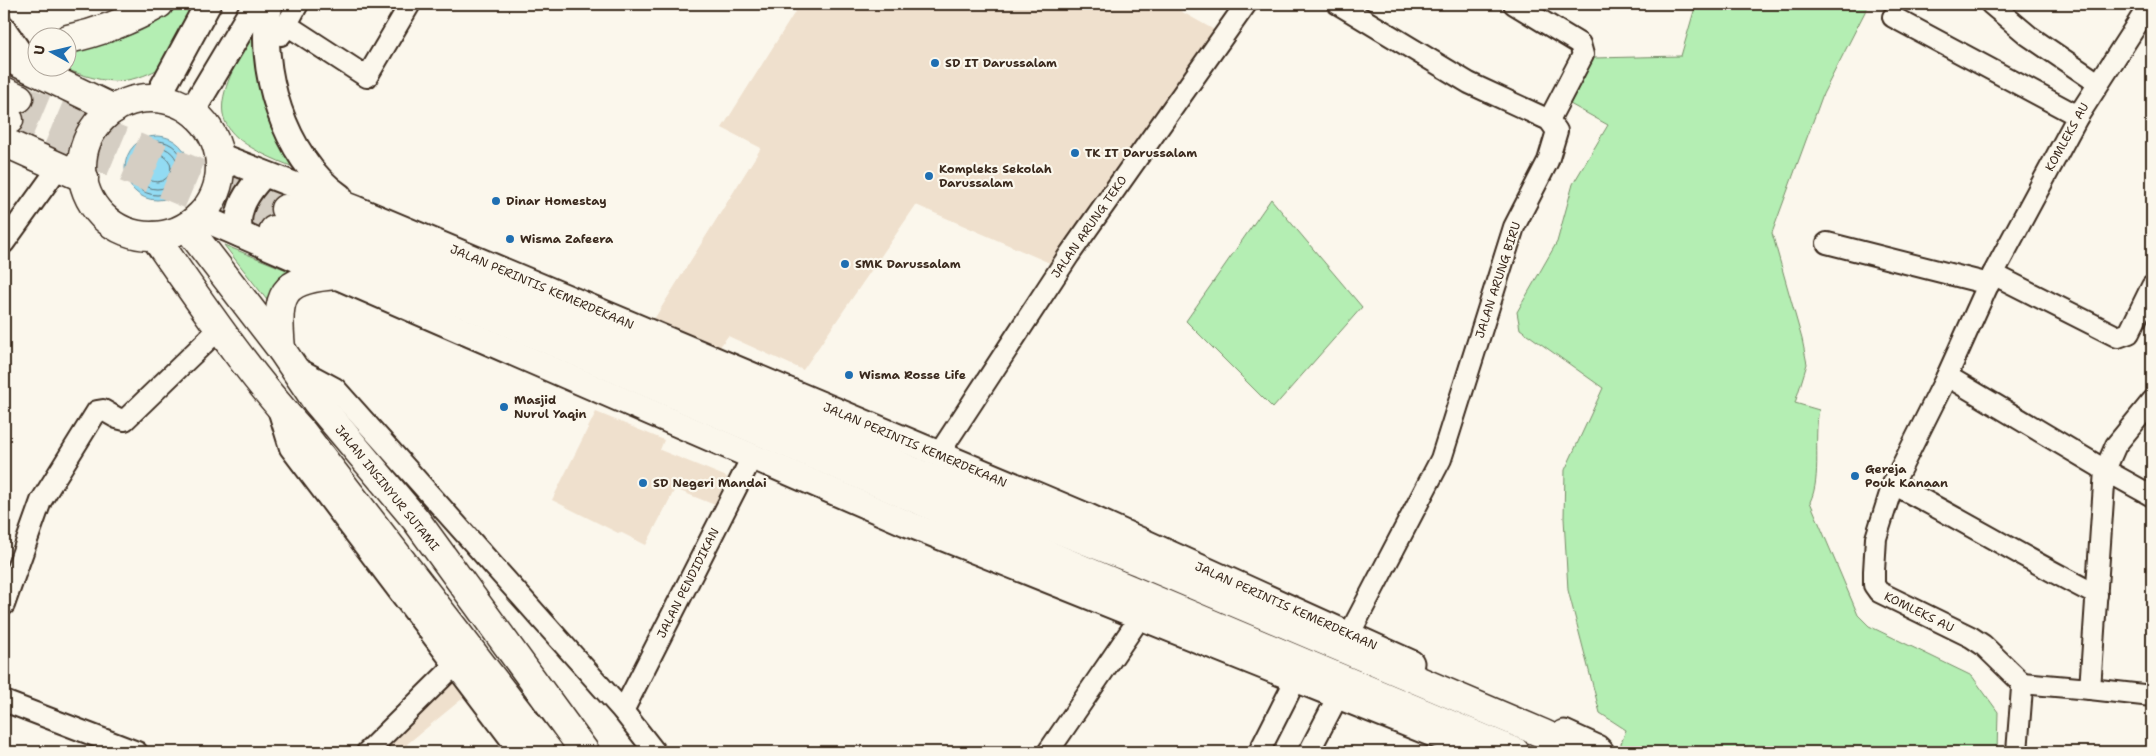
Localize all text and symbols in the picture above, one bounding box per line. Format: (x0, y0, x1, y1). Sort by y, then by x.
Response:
north arrow (28, 28, 78, 78)
text: U (30, 44, 49, 56)
place label: SD IT Darussalam (945, 55, 1057, 71)
marker: SD IT Darussalam (929, 57, 941, 69)
street label: KOMLEKS AU (2042, 100, 2092, 174)
place label: TK IT Darussalam (1085, 145, 1197, 161)
marker: TK IT Darussalam (1069, 147, 1081, 159)
place label: Kompleks Sekolah Darussalam (939, 161, 1052, 191)
marker: Kompleks Sekolah Darussalam (923, 170, 935, 182)
street label: JALAN ARUNG TEKO (1048, 173, 1130, 281)
place label: Dinar Homestay (506, 193, 606, 209)
marker: Dinar Homestay (490, 195, 502, 207)
street label: JALAN ARUNG BIRU (1472, 220, 1524, 340)
place label: Wisma Zafeera (520, 231, 614, 247)
marker: Wisma Zafeera (504, 233, 516, 245)
street label: JALAN PERINTIS KEMERDEKAAN (448, 241, 636, 333)
place label: SMK Darussalam (855, 256, 961, 272)
marker: SMK Darussalam (839, 258, 851, 270)
place label: Wisma Rosse Life (859, 367, 966, 383)
marker: Wisma Rosse Life (843, 369, 855, 381)
place label: Masjid Nurul Yaqin (514, 392, 586, 422)
street label: JALAN PERINTIS KEMERDEKAAN (821, 399, 1009, 491)
marker: Masjid Nurul Yaqin (498, 401, 510, 413)
street label: JALAN INSINYUR SUTAMI (331, 422, 443, 554)
place label: Gereja Pouk Kanaan (1865, 461, 1948, 491)
marker: Gereja Pouk Kanaan (1849, 470, 1861, 482)
place label: SD Negeri Mandai (653, 475, 767, 491)
marker: SD Negeri Mandai (637, 477, 649, 489)
street label: JALAN PENDIDIKAN (653, 525, 723, 641)
street label: JALAN PERINTIS KEMERDEKAAN (1192, 558, 1380, 654)
street label: KOMLEKS AU (1881, 588, 1957, 636)

